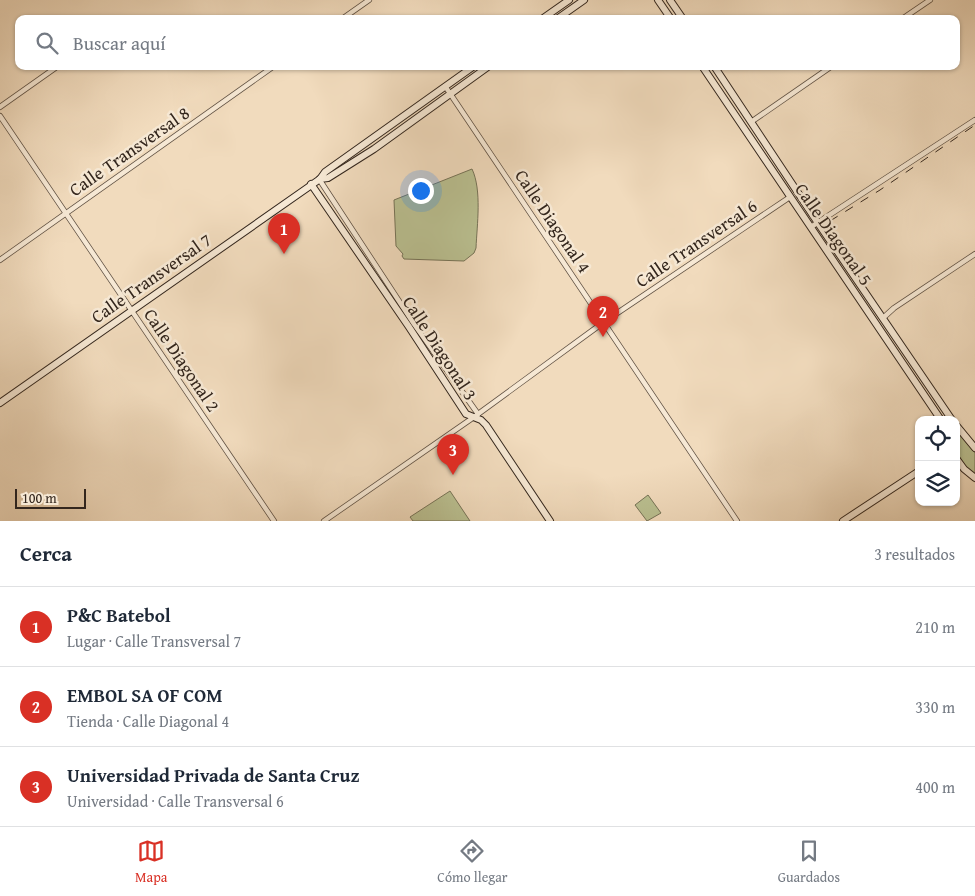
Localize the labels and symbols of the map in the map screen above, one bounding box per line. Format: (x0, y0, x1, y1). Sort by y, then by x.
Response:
street label: Calle Transversal 8 (63, 99, 195, 203)
street label: Calle Diagonal 4 (508, 164, 598, 278)
street label: Calle Diagonal 5 (789, 177, 879, 291)
your location (408, 178, 434, 204)
street label: Calle Transversal 6 (630, 192, 762, 294)
pin: 1 (268, 213, 300, 254)
street label: Calle Transversal 7 (85, 226, 217, 330)
street label: Calle Diagonal 3 (396, 290, 484, 406)
pin: 2 (587, 296, 619, 337)
street label: Calle Diagonal 2 (137, 303, 227, 417)
pin: 3 (437, 434, 469, 475)
scale bar (15, 486, 86, 509)

